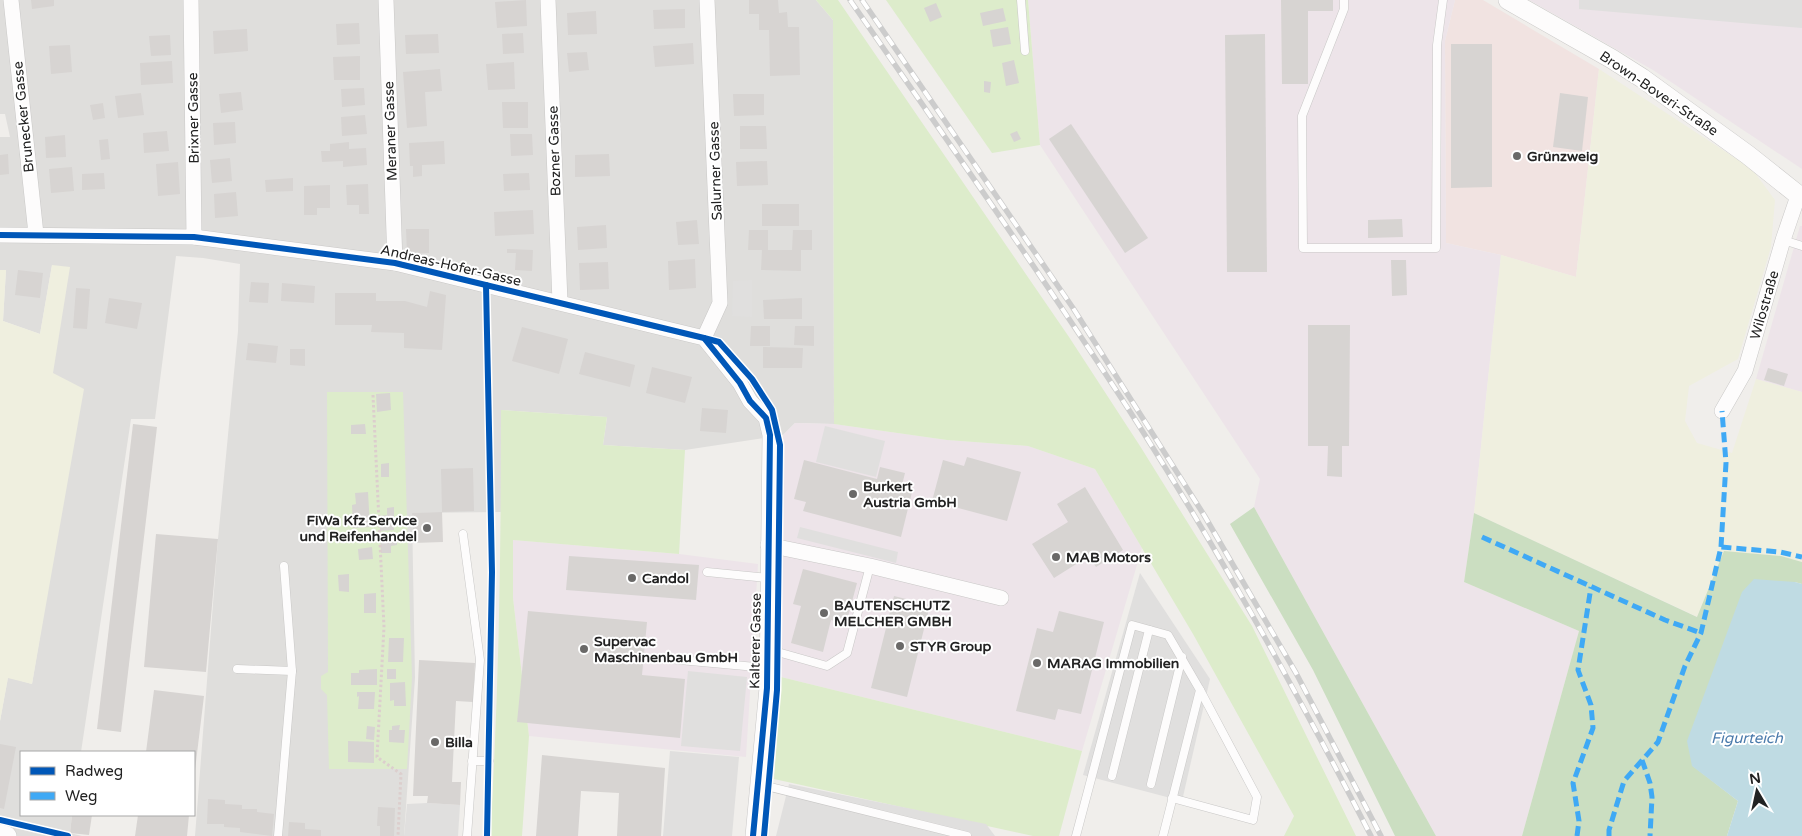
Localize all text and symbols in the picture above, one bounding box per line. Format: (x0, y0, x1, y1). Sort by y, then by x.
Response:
street label: Brown-Boveri-Straße (1596, 47, 1721, 139)
street label: Brunecker Gasse (9, 60, 38, 173)
street label: Brixner Gasse (184, 72, 203, 164)
street label: Meraner Gasse (380, 81, 401, 181)
street label: Bozner Gasse (544, 105, 565, 196)
street label: Salurner Gasse (705, 121, 726, 221)
place label: Grünzweig (1527, 148, 1598, 165)
marker: Grünzweig (1511, 150, 1523, 162)
street label: Andreas-Hofer-Gasse (379, 241, 523, 290)
street label: Wilostraße (1746, 269, 1782, 342)
place label: Burkert Austria GmbH (863, 478, 957, 511)
marker: Burkert Austria GmbH (847, 488, 859, 500)
place label: FiWa Kfz Service und Reifenhandel (300, 512, 417, 545)
marker: FiWa Kfz Service und Reifenhandel (421, 522, 433, 534)
place label: MAB Motors (1066, 549, 1151, 566)
marker: MAB Motors (1050, 551, 1062, 563)
place label: Candol (642, 570, 689, 587)
marker: Candol (626, 572, 638, 584)
street label: Kalterer Gasse (746, 593, 765, 689)
place label: BAUTENSCHUTZ MELCHER GMBH (834, 597, 952, 630)
marker: BAUTENSCHUTZ MELCHER GMBH (818, 607, 830, 619)
place label: Supervac Maschinenbau GmbH (594, 633, 738, 666)
place label: STYR Group (910, 638, 992, 655)
marker: STYR Group (894, 640, 906, 652)
marker: Supervac Maschinenbau GmbH (578, 643, 590, 655)
place label: MARAG Immobilien (1047, 655, 1179, 672)
marker: MARAG Immobilien (1031, 657, 1043, 669)
water label: Figurteich (1711, 729, 1784, 747)
place label: Billa (445, 734, 473, 751)
marker: Billa (429, 736, 441, 748)
legend (20, 751, 195, 816)
text: Radweg (65, 762, 123, 780)
north arrow (1732, 766, 1782, 816)
text: N (1748, 769, 1762, 788)
text: Weg (65, 787, 97, 805)

